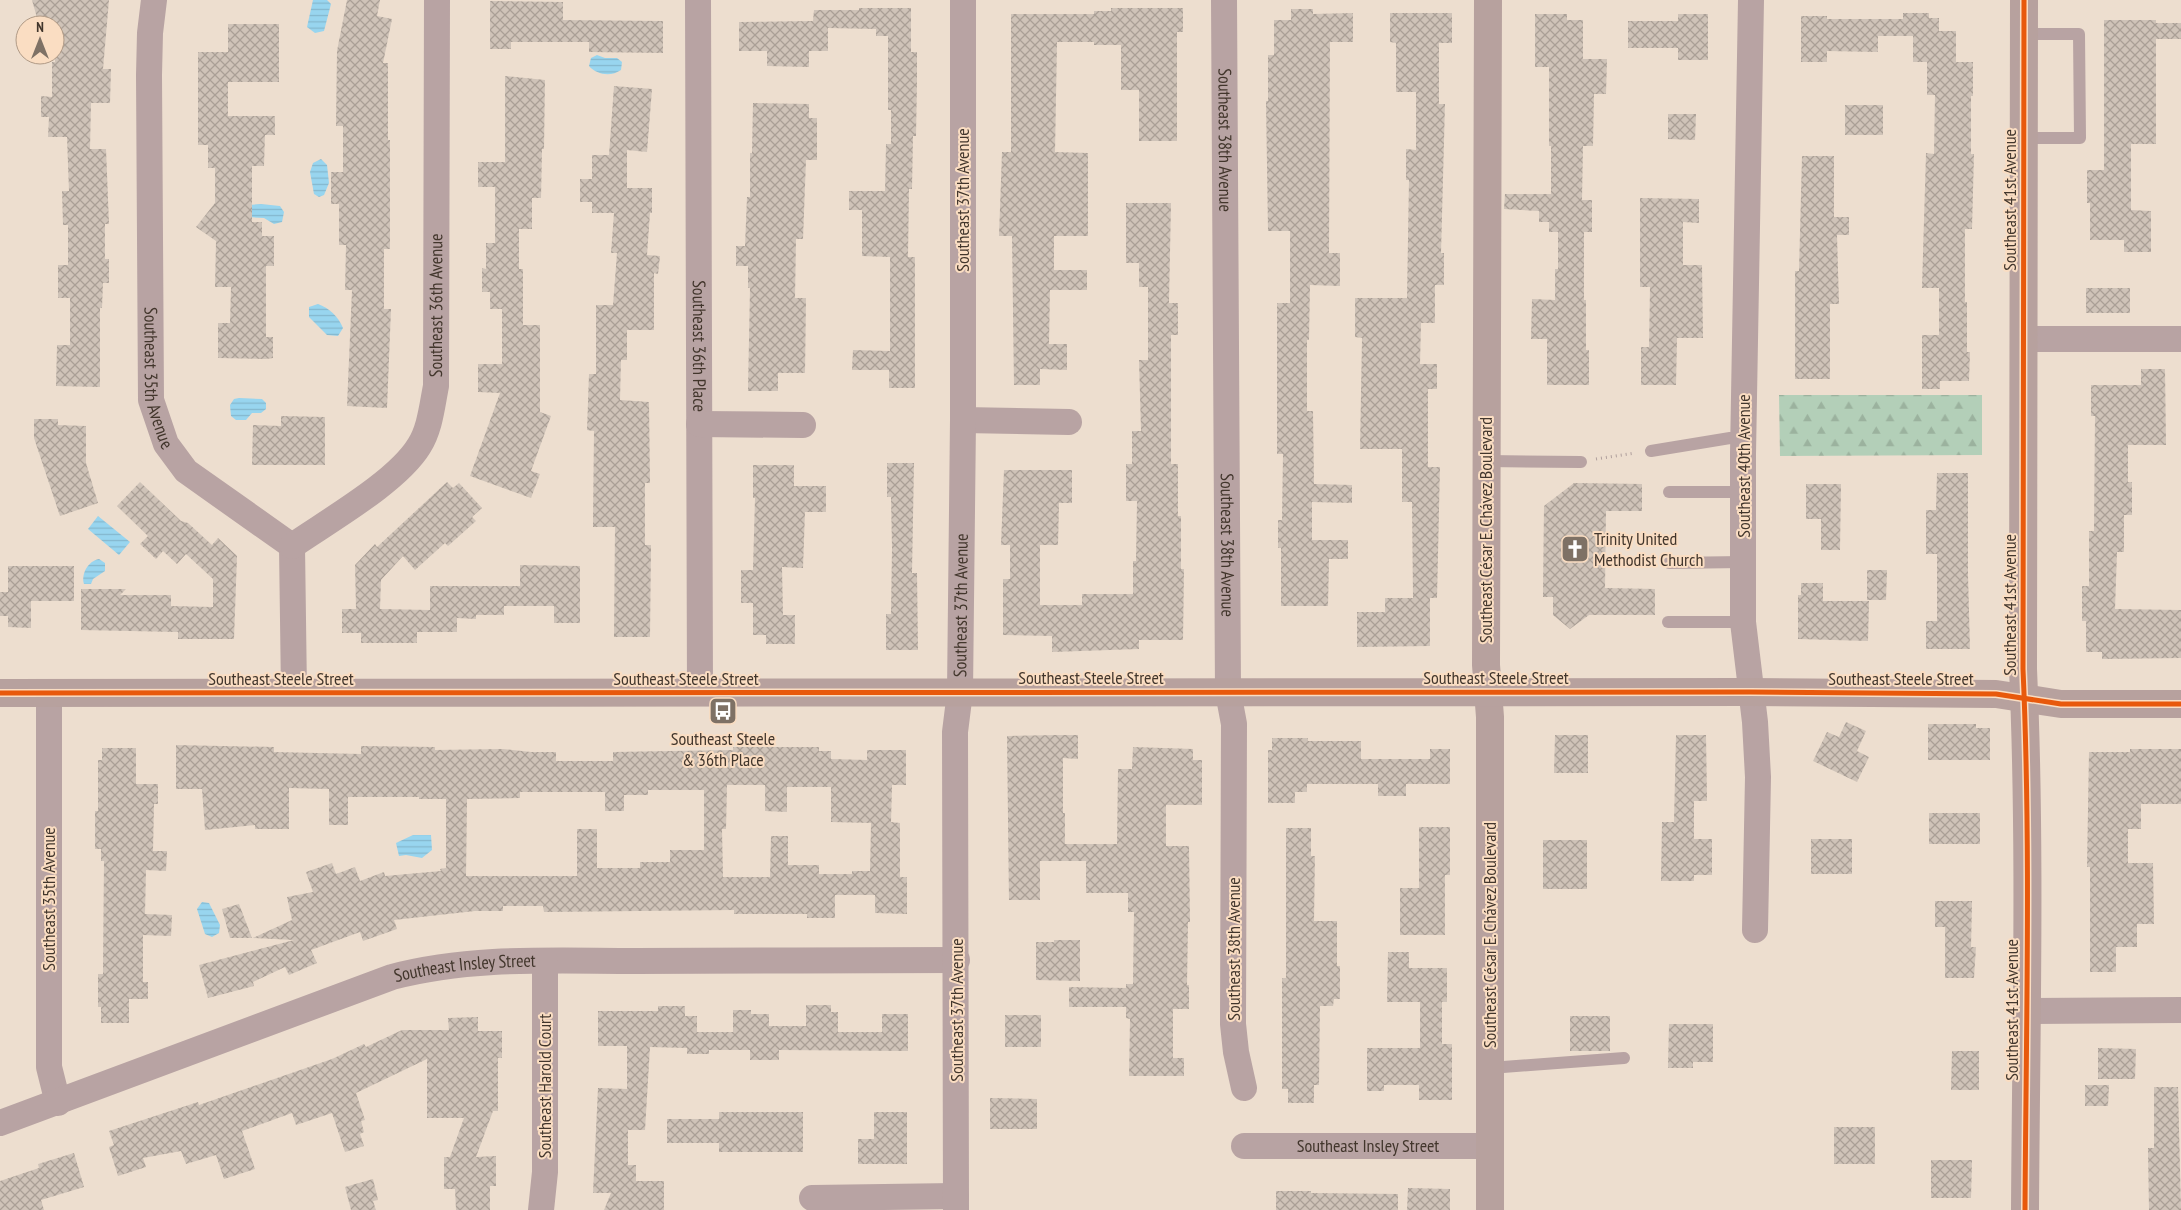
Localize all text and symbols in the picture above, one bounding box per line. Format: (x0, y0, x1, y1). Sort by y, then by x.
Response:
north arrow (15, 15, 65, 65)
text: N (36, 18, 44, 36)
street label: Southeast 38th Avenue (1213, 68, 1237, 212)
street label: Southeast 37th Avenue (951, 128, 974, 272)
street label: Southeast 41st Avenue (1998, 129, 2021, 271)
street label: Southeast 36th Avenue (424, 234, 447, 377)
street label: Southeast 36th Place (688, 280, 711, 412)
street label: Southeast 35th Avenue (139, 307, 178, 454)
street label: Southeast 40th Avenue (1732, 394, 1755, 538)
street label: Southeast César E. Chávez Boulevard (1474, 417, 1497, 643)
street label: Southeast 38th Avenue (1216, 473, 1240, 617)
place label: Trinity United Methodist Church (1594, 527, 1703, 571)
street label: Southeast 37th Avenue (948, 533, 973, 677)
church icon: Trinity United Methodist Church (1560, 534, 1590, 564)
street label: Southeast 41st Avenue (1998, 534, 2021, 676)
street label: Southeast Steele Street (1018, 666, 1164, 689)
street label: Southeast Steele Street (1423, 666, 1569, 689)
street label: Southeast Steele Street (208, 667, 354, 690)
street label: Southeast Steele Street (613, 667, 759, 690)
street label: Southeast Steele Street (1828, 667, 1974, 690)
bus stop icon: Southeast Steele & 36th Place (708, 696, 738, 726)
place label: Southeast Steele & 36th Place (671, 727, 775, 771)
street label: Southeast César E. Chávez Boulevard (1478, 822, 1501, 1048)
street label: Southeast 35th Avenue (37, 827, 60, 971)
street label: Southeast 38th Avenue (1222, 877, 1245, 1021)
street label: Southeast 37th Avenue (945, 938, 968, 1082)
street label: Southeast 41st Avenue (2000, 939, 2023, 1081)
street label: Southeast Insley Street (391, 949, 536, 987)
street label: Southeast Harold Court (533, 1014, 556, 1158)
street label: Southeast Insley Street (1297, 1134, 1439, 1157)

